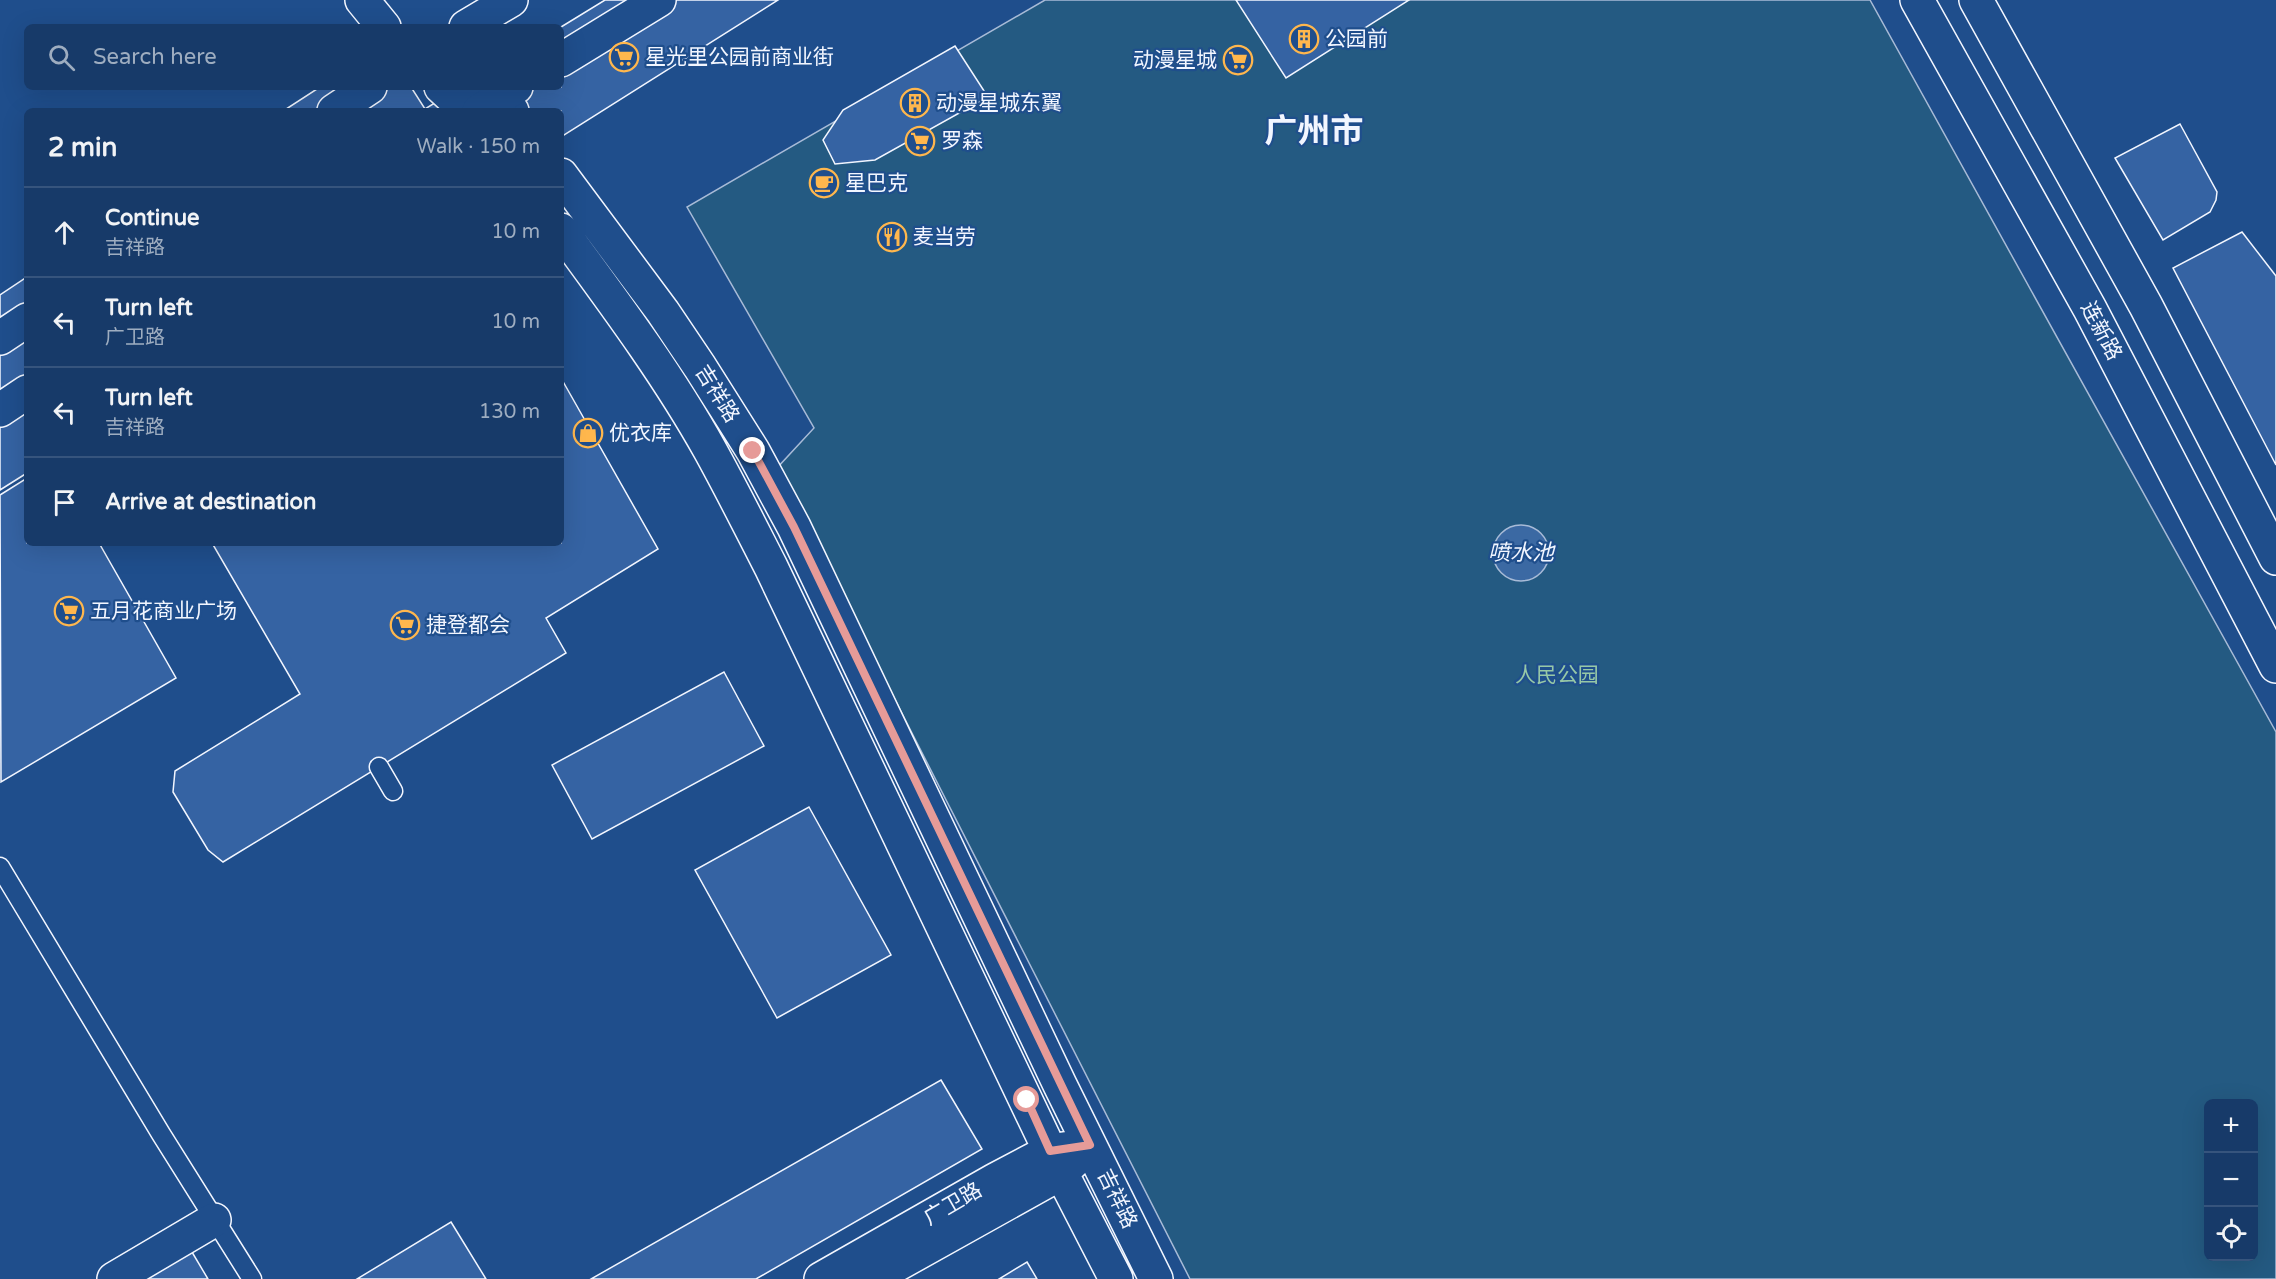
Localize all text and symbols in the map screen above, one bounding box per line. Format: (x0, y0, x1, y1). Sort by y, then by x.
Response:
building icon: 公园前 (1288, 23, 1320, 55)
search box (24, 24, 564, 90)
place label: 公园前 (1325, 27, 1388, 52)
icon: search (45, 41, 78, 74)
supermarket icon: 星光里公园前商业街 (608, 41, 640, 73)
text: Search here (93, 44, 217, 70)
supermarket icon: 动漫星城 (1222, 44, 1254, 76)
place label: 星光里公园前商业街 (645, 45, 834, 70)
place label: 动漫星城 (1133, 48, 1217, 73)
building icon: 动漫星城东翼 (899, 87, 931, 119)
place label: 动漫星城东翼 (936, 91, 1062, 116)
district label: 广州市 (1265, 112, 1364, 151)
supermarket icon: 罗森 (904, 125, 936, 157)
place label: 罗森 (941, 129, 983, 154)
text: 2 min (48, 132, 117, 163)
text: Walk · 150 m (417, 135, 540, 159)
cafe icon: 星巴克 (808, 167, 840, 199)
place label: 星巴克 (845, 171, 908, 196)
text: Continue (105, 205, 200, 231)
icon: ahead (48, 216, 81, 249)
text: 10 m (491, 220, 540, 244)
restaurant icon: 麦当劳 (876, 221, 908, 253)
place label: 麦当劳 (913, 225, 976, 250)
text: 吉祥路 (105, 236, 165, 260)
text: Turn left (105, 295, 193, 321)
street label: 连新路 (2075, 297, 2127, 365)
icon: left (48, 306, 81, 339)
text: 10 m (491, 310, 540, 334)
text: 广卫路 (105, 326, 165, 350)
street label: 吉祥路 (690, 361, 744, 427)
text: Turn left (105, 385, 193, 411)
icon: left (48, 396, 81, 429)
text: 130 m (479, 400, 540, 424)
text: 吉祥路 (105, 416, 165, 440)
shop icon: 优衣库 (572, 417, 604, 449)
place label: 优衣库 (609, 421, 672, 446)
route end (739, 437, 765, 463)
icon: arrive (48, 486, 81, 519)
text: Arrive at destination (105, 489, 316, 515)
water label: 喷水池 (1488, 540, 1556, 566)
supermarket icon: 五月花商业广场 (53, 595, 85, 627)
place label: 五月花商业广场 (90, 599, 237, 624)
supermarket icon: 捷登都会 (389, 609, 421, 641)
place label: 捷登都会 (426, 613, 510, 638)
park label: 人民公园 (1515, 663, 1599, 688)
route start (1013, 1086, 1039, 1112)
map controls (2204, 1099, 2258, 1261)
button: + (2204, 1099, 2258, 1153)
button: − (2204, 1153, 2258, 1207)
street label: 吉祥路 (1092, 1165, 1142, 1233)
street label: 广卫路 (919, 1177, 987, 1231)
button: locate (2204, 1207, 2258, 1261)

